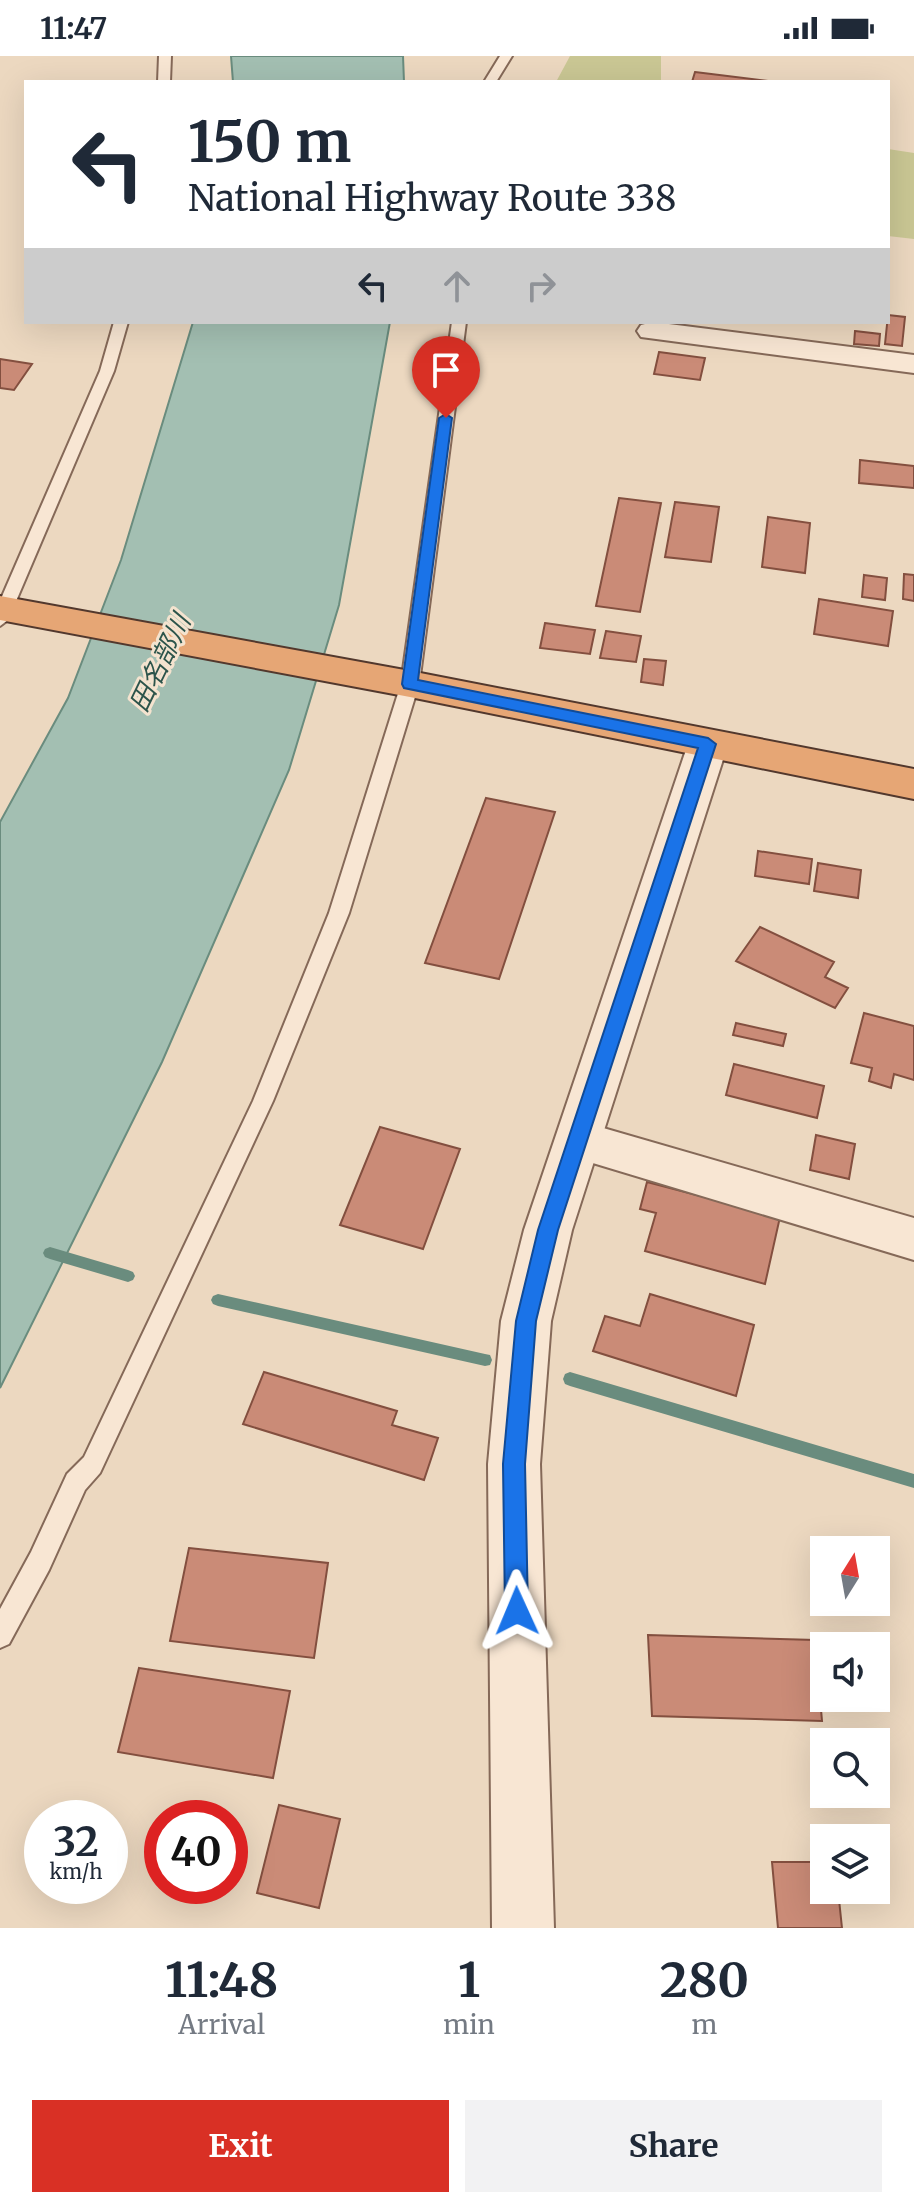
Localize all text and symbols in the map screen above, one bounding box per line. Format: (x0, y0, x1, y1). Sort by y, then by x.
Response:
text: 11:47 (40, 9, 107, 47)
text: 150 m (188, 107, 351, 177)
icon: left (56, 112, 160, 216)
text: National Highway Route 338 (188, 176, 676, 221)
icon: left (351, 264, 395, 308)
icon: ahead (435, 264, 479, 308)
icon: right (519, 264, 563, 308)
pin (412, 336, 480, 418)
icon: arrive (424, 348, 468, 392)
water label: 田名部川 (122, 606, 198, 717)
north arrow (810, 1536, 890, 1616)
map controls (810, 1536, 890, 1904)
position arrow (475, 1569, 559, 1653)
button: sound (810, 1632, 890, 1712)
button: search (810, 1728, 890, 1808)
speed limit sign: 40 (144, 1800, 248, 1904)
text: 32 (53, 1817, 99, 1867)
button: layers (810, 1824, 890, 1904)
text: km/h (50, 1859, 102, 1884)
text: 11:48 (165, 1950, 278, 2010)
text: 1 (458, 1950, 480, 2010)
text: 280 (660, 1950, 749, 2010)
text: Arrival (178, 2008, 265, 2041)
text: min (443, 2008, 495, 2041)
text: m (691, 2008, 717, 2041)
button: Exit (32, 2100, 449, 2192)
button: Share (465, 2100, 882, 2192)

